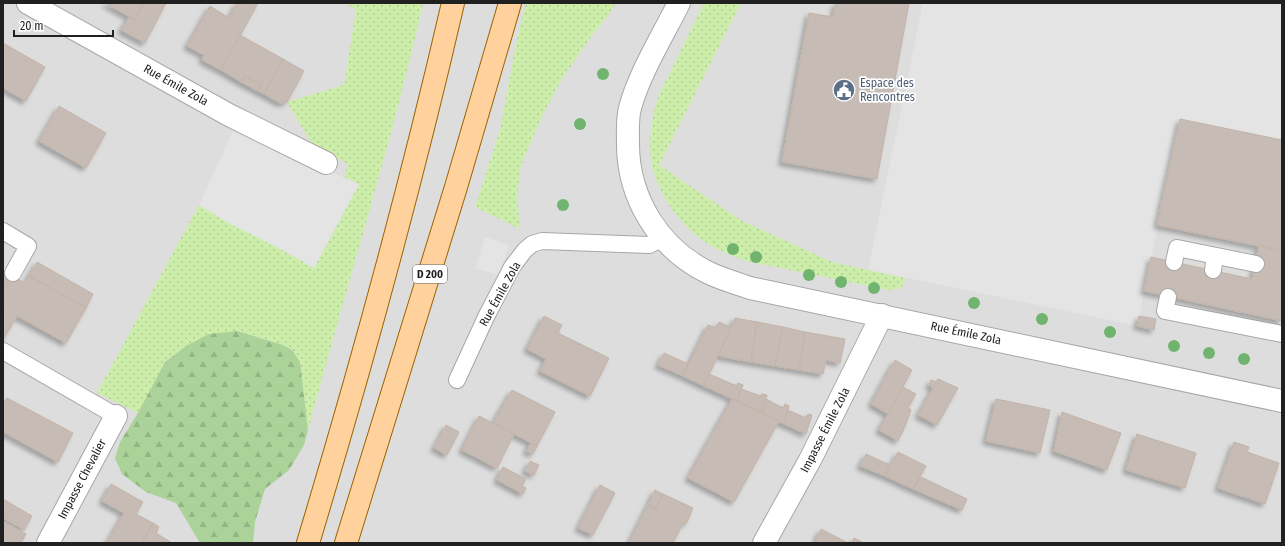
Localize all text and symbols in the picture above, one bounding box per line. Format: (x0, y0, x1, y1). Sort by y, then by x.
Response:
scale bar (14, 12, 113, 38)
text: 20 m (20, 19, 44, 33)
street label: Rue Émile Zola (141, 61, 211, 109)
place label: Espace des Rencontres (860, 76, 915, 104)
public building icon: Espace des Rencontres (831, 77, 857, 103)
street label: Rue Émile Zola (476, 259, 524, 329)
road number: D 200 (413, 265, 447, 283)
street label: Rue Émile Zola (929, 318, 1003, 347)
street label: Impasse Émile Zola (797, 385, 853, 475)
street label: Impasse Chevalier (55, 436, 109, 521)

